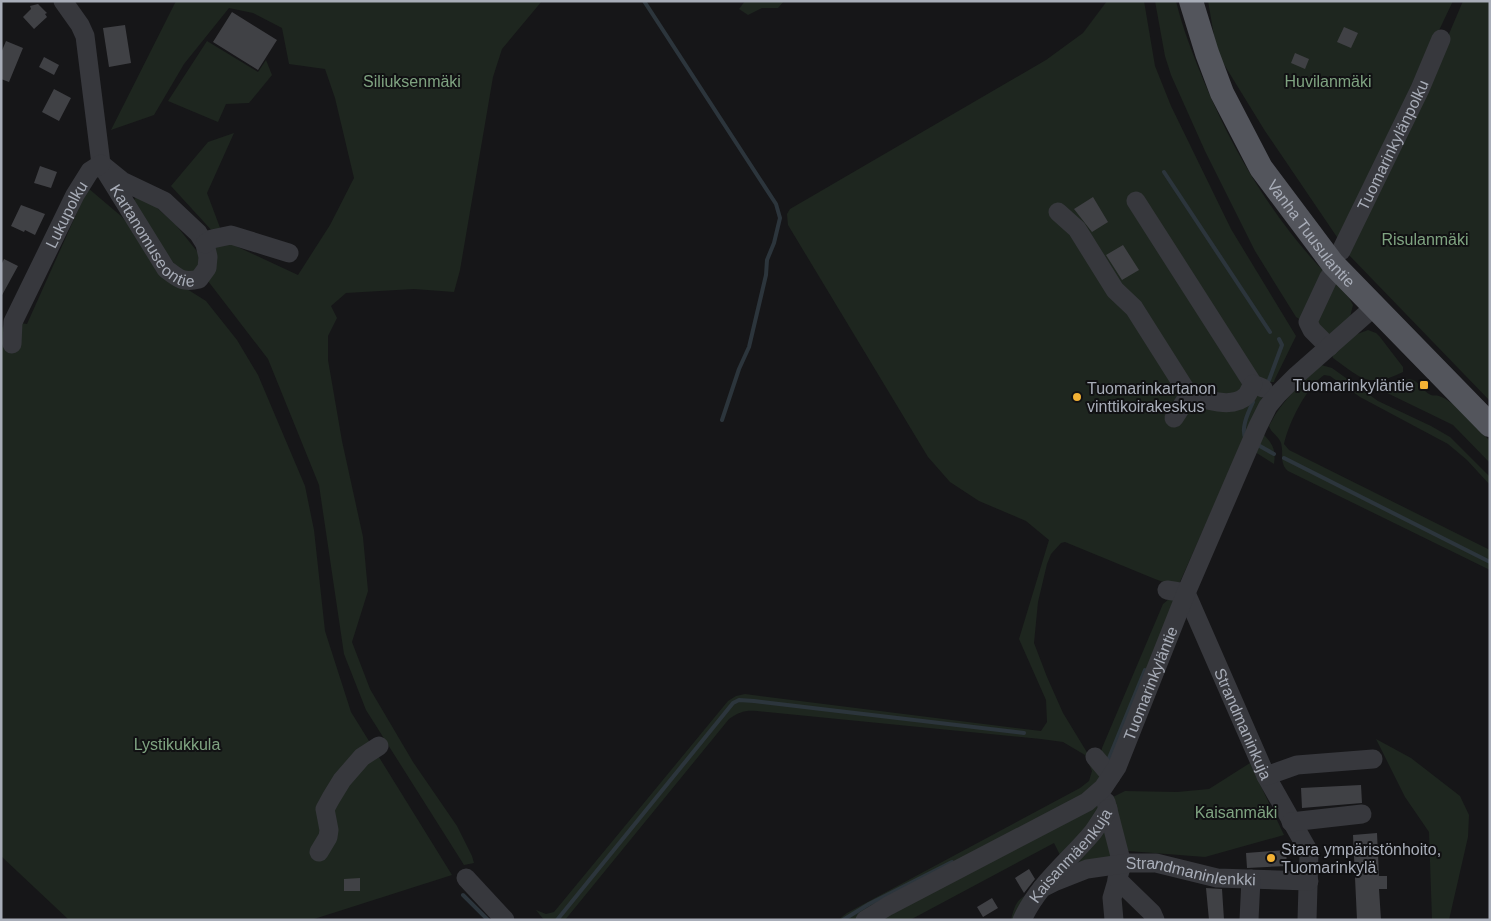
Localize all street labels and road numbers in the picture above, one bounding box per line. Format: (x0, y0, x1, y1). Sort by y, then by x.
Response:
street label: Tuomarinkylänpolku (1354, 78, 1432, 213)
street label: Vanha Tuusulantie (1264, 176, 1358, 290)
street label: Lukupolku (42, 178, 91, 251)
street label: Kartanomuseontie (107, 181, 195, 290)
street label: Tuomarinkyläntie (1120, 624, 1181, 743)
street label: Strandmaninkuja (1211, 666, 1275, 783)
street label: Kaisanmäenkuja (1026, 805, 1115, 906)
street label: Strandmaninlenkki (1126, 855, 1256, 888)

